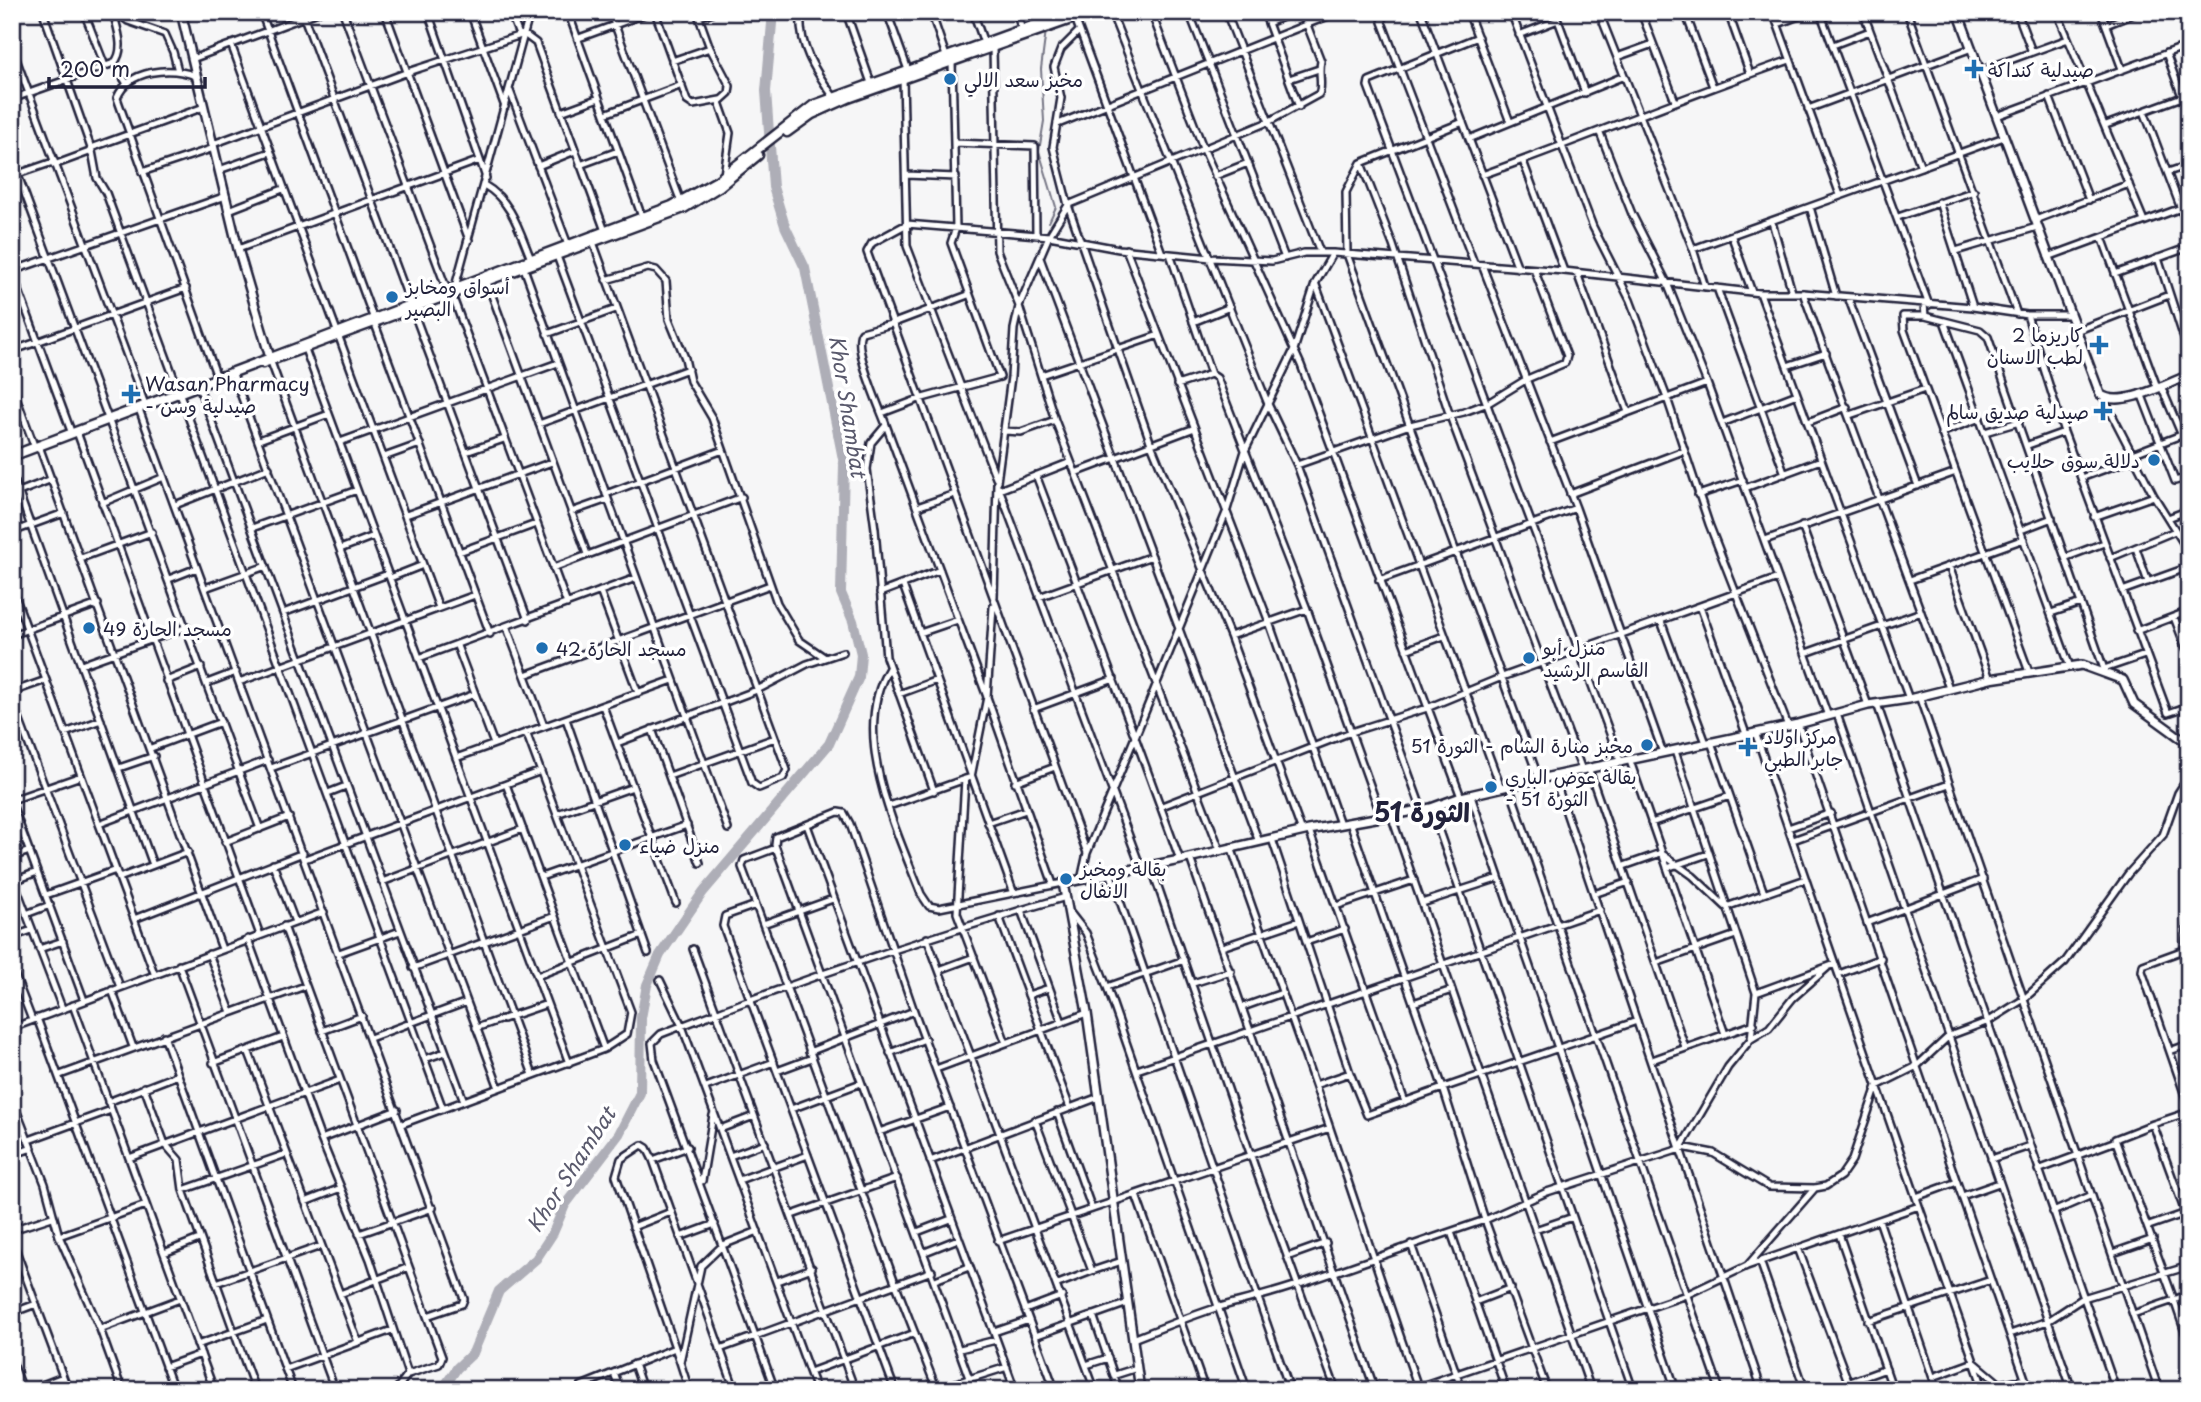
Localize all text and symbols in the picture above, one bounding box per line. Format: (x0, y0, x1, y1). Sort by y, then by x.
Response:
scale bar (49, 46, 205, 90)
text: 200 m (60, 52, 130, 84)
place label: صيدلية كنداكة (1988, 55, 2094, 83)
marker: صيدلية كنداكة (1966, 61, 1982, 77)
place label: مخبز سعد الالي (964, 65, 1083, 97)
marker: مخبز سعد الالي (942, 71, 958, 87)
place label: أسواق ومخابز البصير (404, 272, 510, 322)
marker: أسواق ومخابز البصير (384, 289, 400, 305)
place label: كاريزما 2 لطب الاسنان (1987, 320, 2083, 370)
water label: Khor Shambat (822, 333, 876, 482)
marker: كاريزما 2 لطب الاسنان (2089, 335, 2109, 355)
place label: Wasan Pharmacy - صيدلية وسن (145, 369, 310, 419)
marker: Wasan Pharmacy - صيدلية وسن (123, 386, 139, 402)
place label: صيدلية صديق سالم (1946, 397, 2089, 427)
marker: صيدلية صديق سالم (2095, 403, 2111, 419)
place label: دلالة سوق حلايب (2007, 446, 2140, 474)
marker: دلالة سوق حلايب (2146, 452, 2162, 468)
place label: مسجد الحارة 49 (103, 614, 232, 642)
marker: مسجد الحارة 49 (81, 620, 97, 636)
place label: منزل أبو القاسم الرشيد (1541, 633, 1649, 685)
place label: مسجد الحارة 42 (556, 634, 687, 662)
marker: مسجد الحارة 42 (534, 640, 550, 656)
marker: منزل أبو القاسم الرشيد (1521, 650, 1537, 666)
place label: مركز اولاد جابر الطبي (1764, 722, 1844, 776)
place label: مخبز منارة الشام - الثورة 51 (1411, 731, 1633, 761)
marker: مخبز منارة الشام - الثورة 51 (1639, 737, 1655, 753)
marker: مركز اولاد جابر الطبي (1738, 737, 1758, 757)
place label: بقالة عوض الباري - الثورة 51 (1505, 762, 1637, 812)
marker: بقالة عوض الباري - الثورة 51 (1483, 779, 1499, 795)
district label: الثورة 51 (1374, 792, 1470, 831)
place label: منزل ضياء (639, 831, 720, 859)
marker: منزل ضياء (617, 837, 633, 853)
place label: بقالة ومخبز الانفال (1078, 854, 1166, 904)
marker: بقالة ومخبز الانفال (1058, 871, 1074, 887)
water label: Khor Shambat (518, 1098, 624, 1238)

